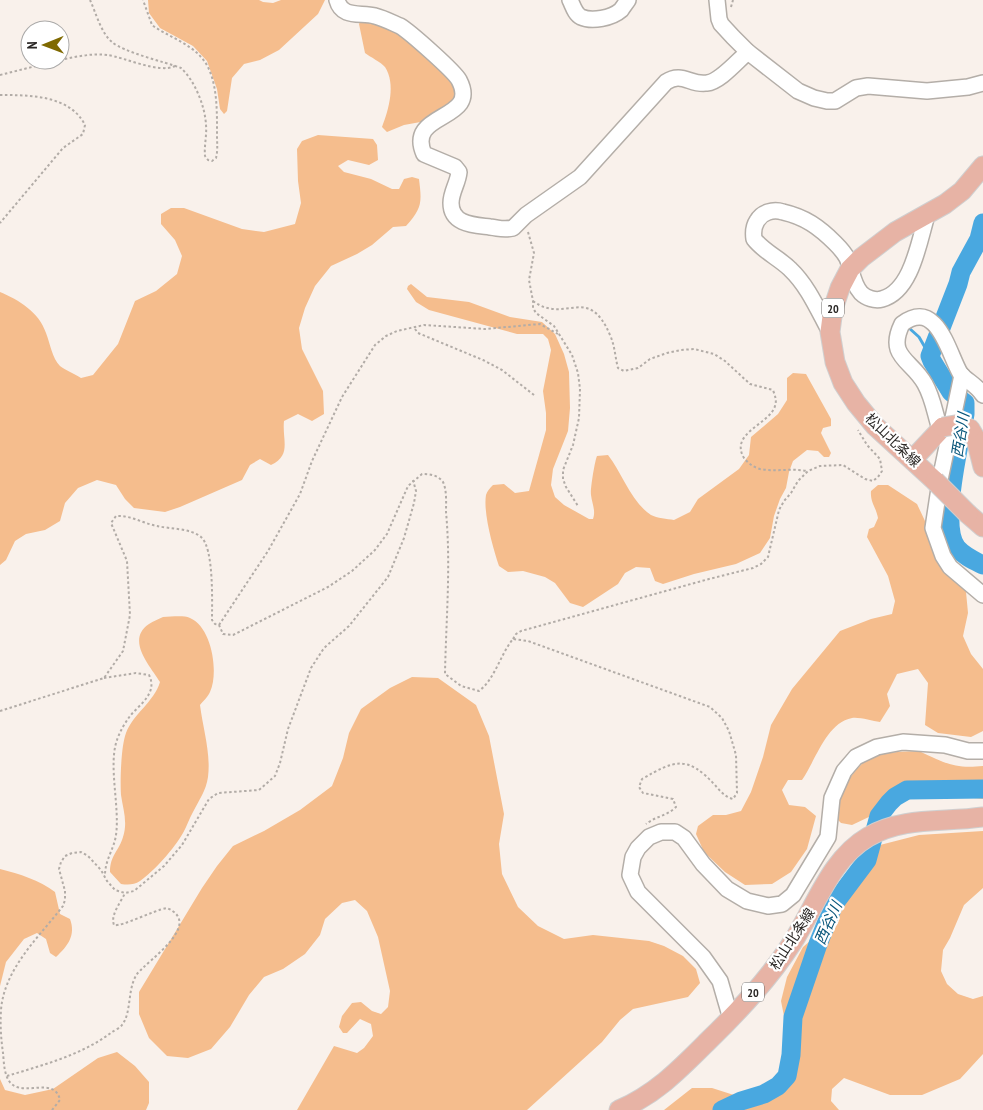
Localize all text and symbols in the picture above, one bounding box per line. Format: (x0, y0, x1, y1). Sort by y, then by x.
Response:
north arrow (20, 20, 70, 70)
text: N (23, 41, 41, 49)
road number: 20 (822, 298, 844, 318)
street label: 松山北条線 (862, 409, 924, 471)
water label: 西谷川 (947, 409, 973, 459)
water label: 西谷川 (810, 897, 847, 947)
street label: 松山北条線 (765, 905, 819, 973)
road number: 20 (742, 982, 764, 1002)

